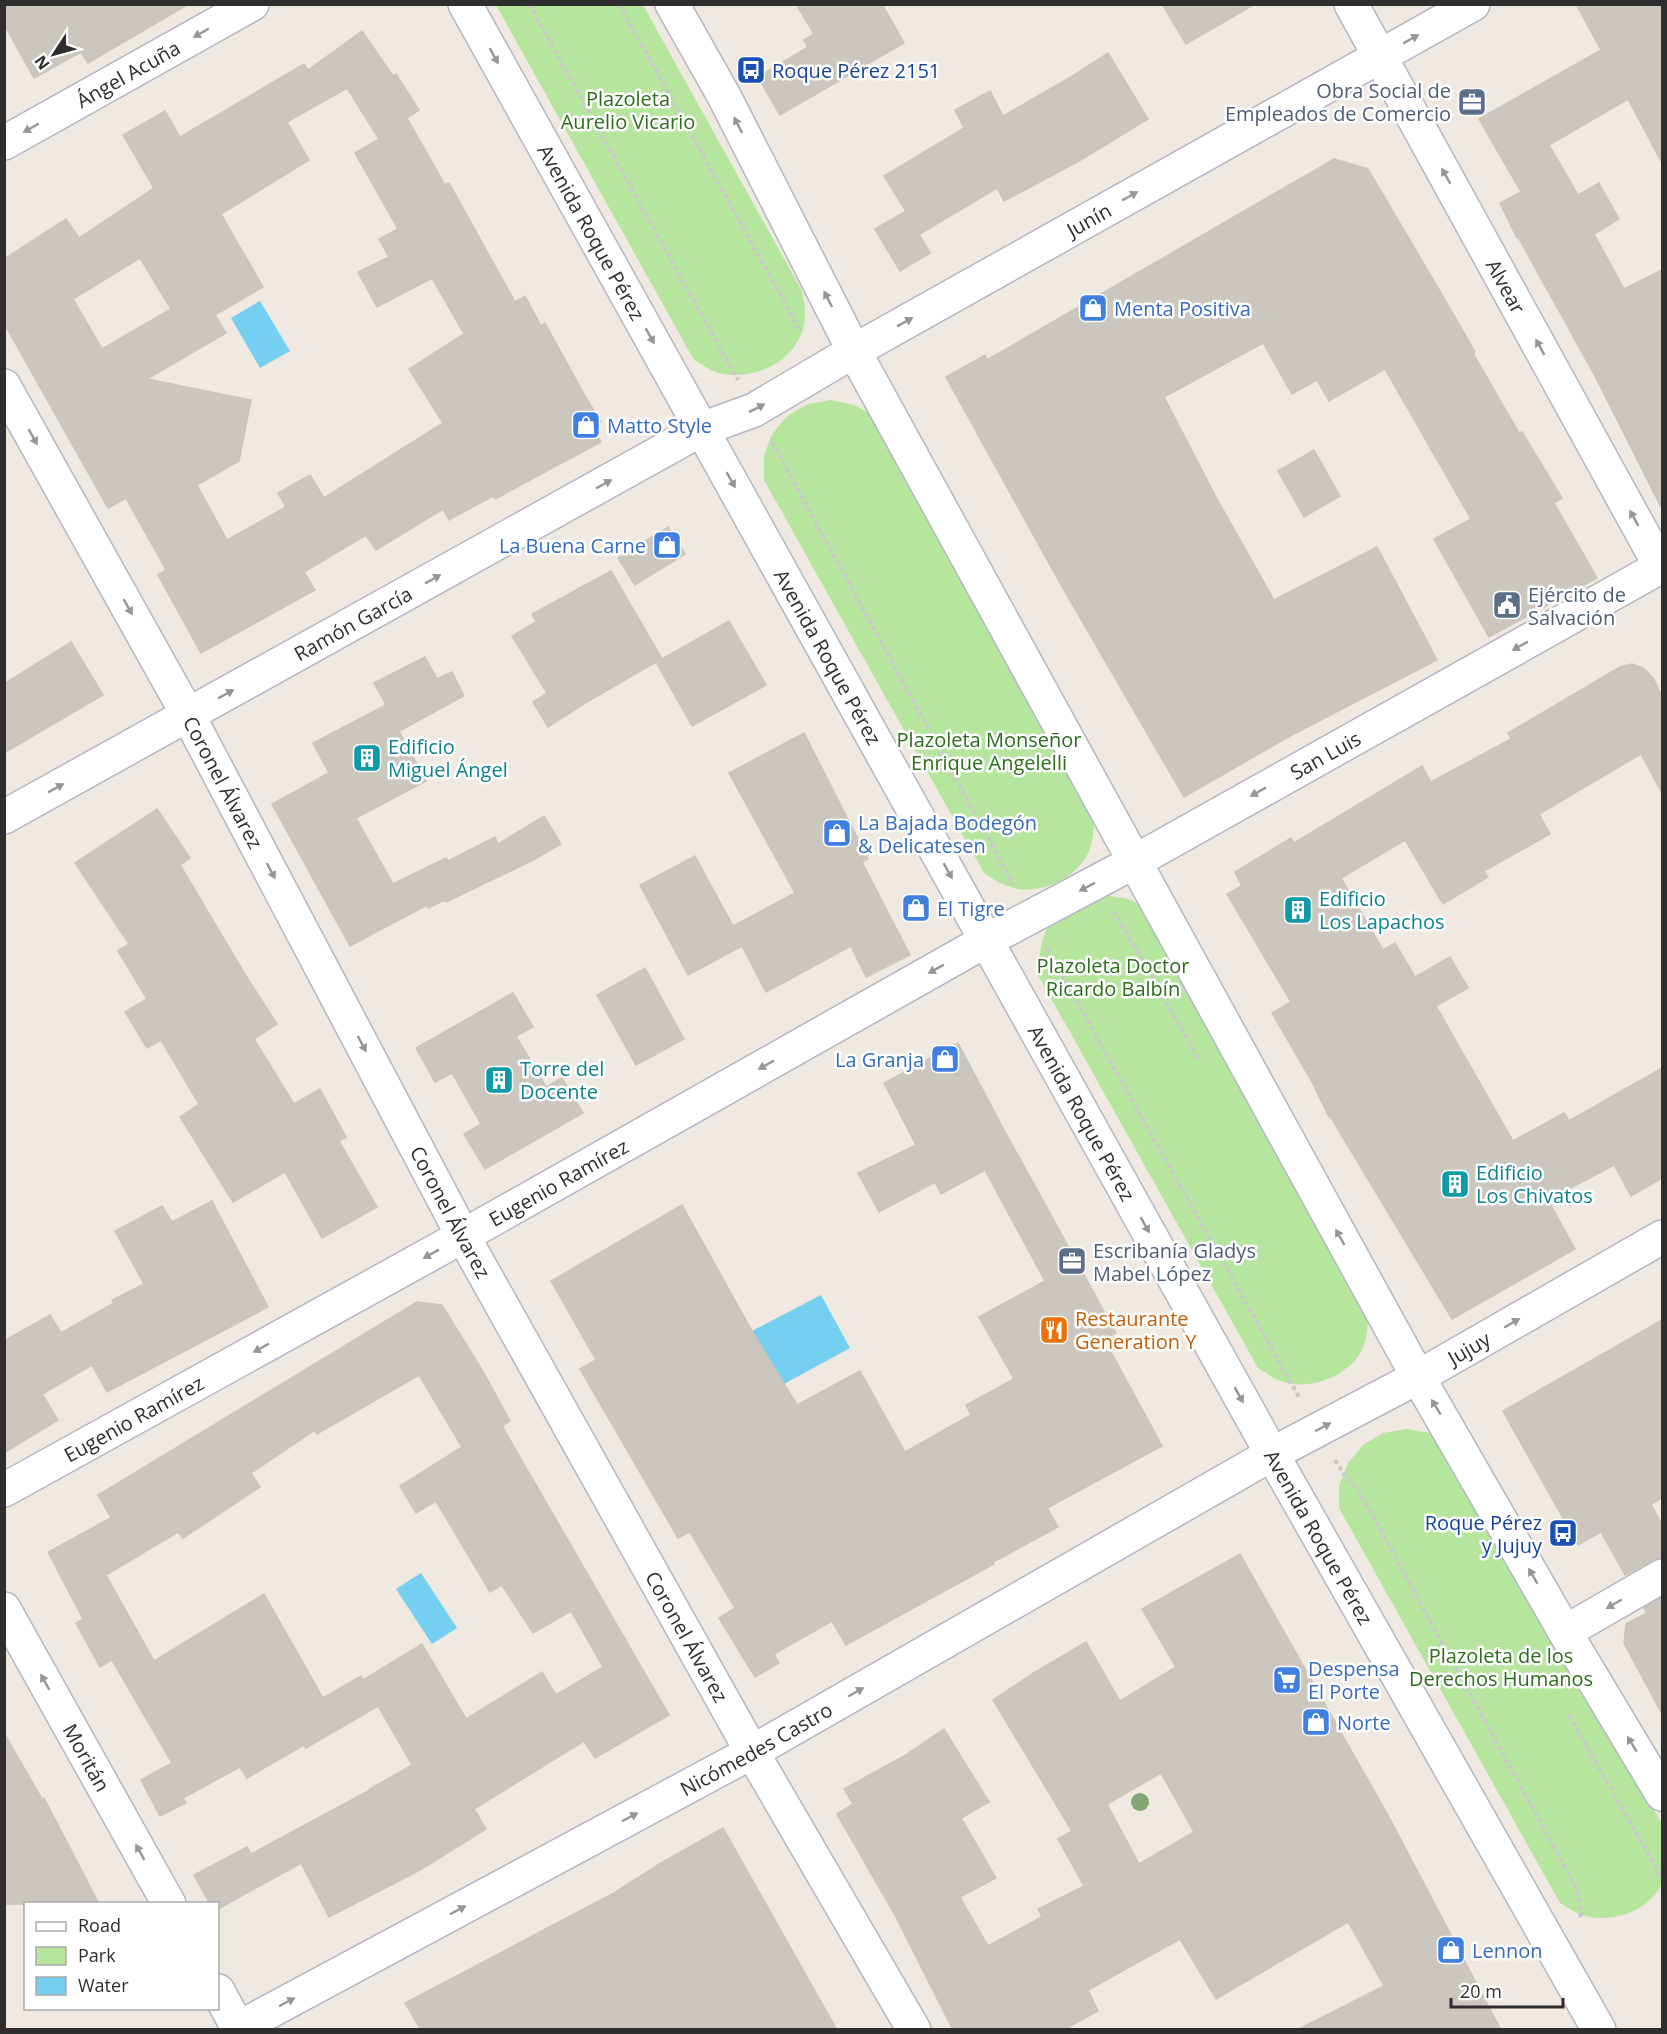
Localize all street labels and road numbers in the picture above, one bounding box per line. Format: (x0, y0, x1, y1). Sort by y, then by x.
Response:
street label: Ángel Acuña (71, 34, 185, 114)
street label: Avenida Roque Pérez (532, 139, 652, 325)
street label: Junín (1060, 196, 1116, 244)
street label: Alvear (1480, 254, 1532, 318)
street label: Avenida Roque Pérez (769, 564, 888, 749)
street label: Ramón García (289, 579, 417, 667)
street label: Coronel Álvarez (177, 711, 270, 853)
street label: San Luis (1285, 724, 1365, 785)
street label: Avenida Roque Pérez (1022, 1020, 1142, 1206)
street label: Eugenio Ramírez (484, 1132, 633, 1232)
street label: Coronel Álvarez (404, 1141, 497, 1283)
street label: Jujuy (1441, 1324, 1496, 1372)
street label: Eugenio Ramírez (59, 1369, 208, 1468)
street label: Avenida Roque Pérez (1259, 1445, 1380, 1630)
street label: Coronel Álvarez (640, 1566, 735, 1707)
street label: Nicómedes Castro (675, 1695, 837, 1802)
street label: Moritán (57, 1719, 117, 1796)

